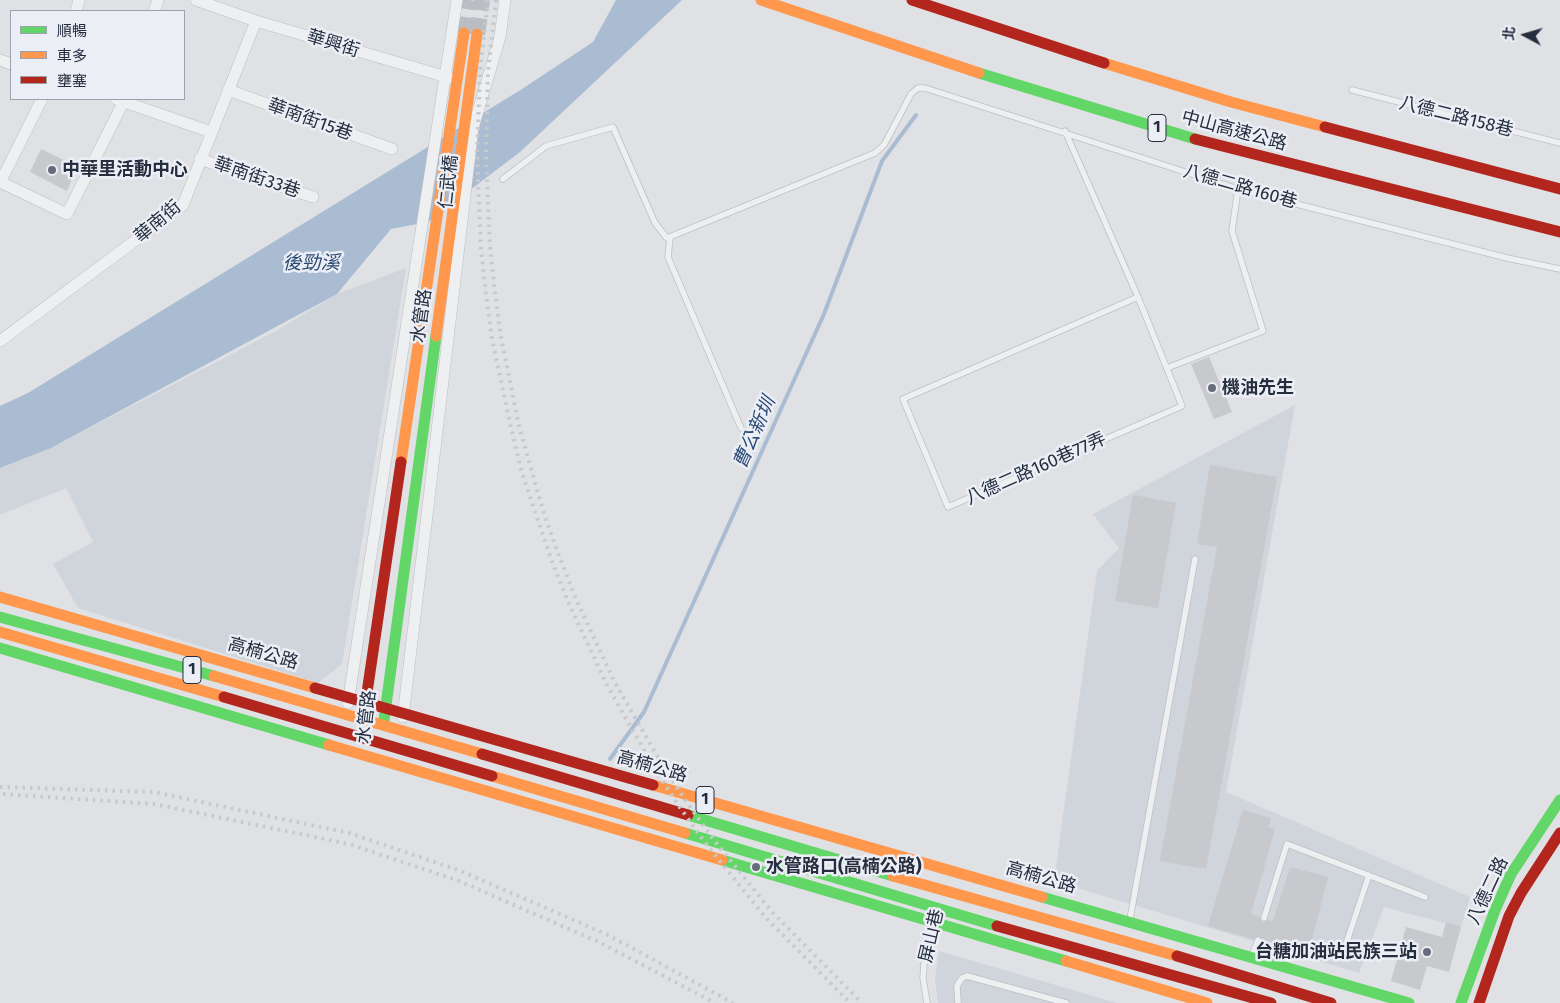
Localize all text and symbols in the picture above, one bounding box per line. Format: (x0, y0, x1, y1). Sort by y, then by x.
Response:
legend (10, 10, 185, 100)
north arrow (1500, 10, 1550, 60)
text: 順暢 (57, 22, 87, 40)
street label: 華興街 (304, 26, 362, 62)
text: 北 (1500, 26, 1519, 41)
text: 車多 (57, 47, 87, 65)
text: 壅塞 (57, 72, 87, 90)
street label: 八德二路158巷 (1397, 92, 1515, 142)
street label: 華南街15巷 (265, 95, 355, 145)
street label: 中山高速公路 (1179, 107, 1289, 155)
road number: 1 (1148, 115, 1166, 142)
street label: 華南街33巷 (211, 153, 303, 203)
street label: 仁武橋 (435, 154, 463, 210)
place label: 中華里活動中心 (62, 159, 188, 181)
street label: 八德二路160巷 (1181, 160, 1299, 214)
marker: 中華里活動中心 (46, 164, 58, 176)
street label: 華南街 (130, 196, 186, 248)
water label: 後勁溪 (283, 253, 339, 275)
street label: 水管路 (408, 288, 436, 344)
place label: 機油先生 (1222, 377, 1294, 399)
marker: 機油先生 (1206, 382, 1218, 394)
water label: 曹公新圳 (729, 394, 781, 472)
street label: 八德二路160巷77弄 (962, 428, 1110, 510)
street label: 高楠公路 (225, 634, 301, 674)
road number: 1 (183, 656, 201, 684)
street label: 水管路 (353, 689, 381, 745)
street label: 高楠公路 (614, 747, 690, 787)
road number: 1 (696, 786, 714, 814)
street label: 八德二路 (1463, 854, 1513, 928)
place label: 水管路口(高楠公路) (766, 856, 922, 878)
street label: 高楠公路 (1003, 858, 1079, 898)
marker: 水管路口(高楠公路) (750, 861, 762, 873)
street label: 屏山巷 (915, 907, 949, 965)
place label: 台糖加油站民族三站 (1255, 941, 1417, 963)
marker: 台糖加油站民族三站 (1421, 946, 1433, 958)

